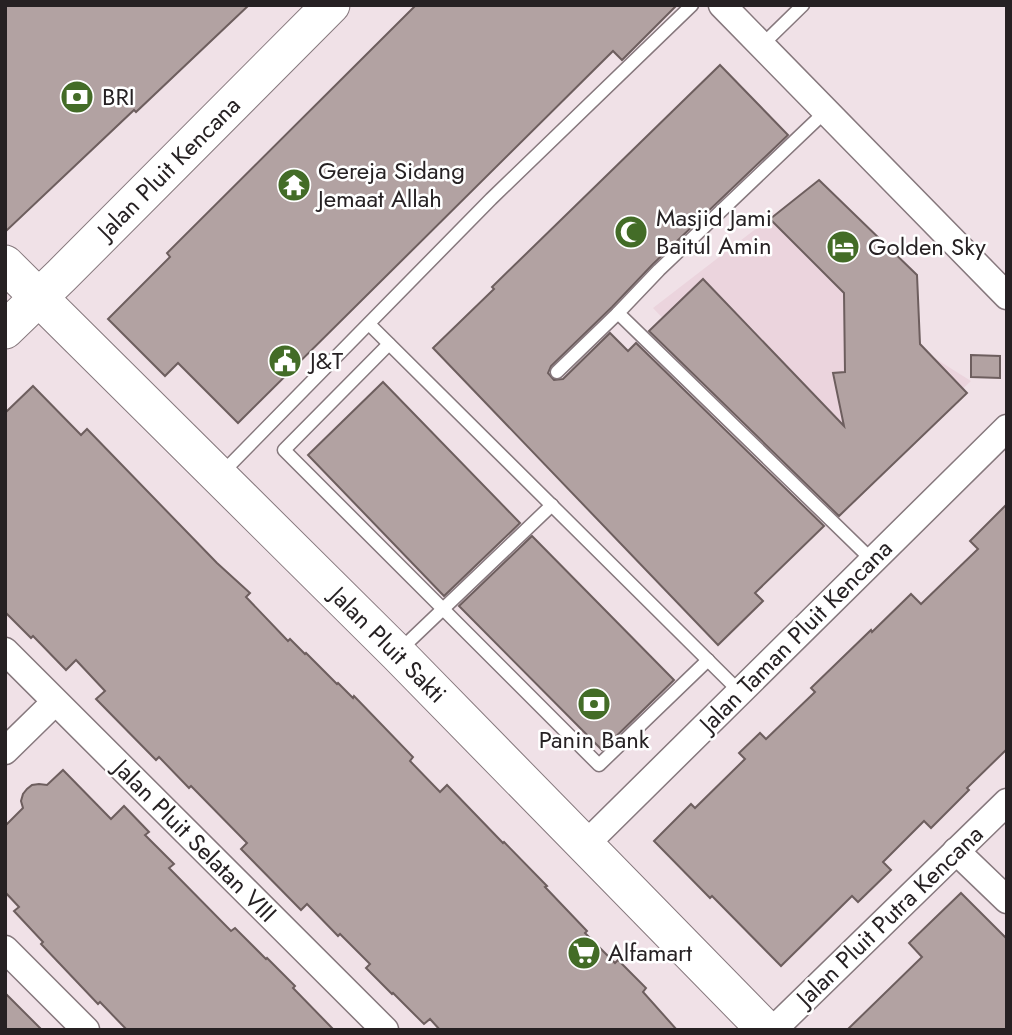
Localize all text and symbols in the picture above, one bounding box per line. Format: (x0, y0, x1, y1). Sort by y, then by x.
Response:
bank icon: BRI (58, 78, 96, 116)
place label: BRI (102, 79, 135, 114)
street label: Jalan Pluit Kencana (87, 88, 248, 249)
place label: Gereja Sidang Jemaat Allah (315, 153, 465, 216)
temple icon: Gereja Sidang Jemaat Allah (275, 166, 313, 204)
place label: Masjid Jami Baitul Amin (656, 200, 772, 263)
mosque icon: Masjid Jami Baitul Amin (612, 213, 650, 251)
hotel icon: Golden Sky (824, 228, 862, 266)
place label: Golden Sky (868, 229, 986, 264)
public building icon: J&T (266, 342, 304, 380)
place label: J&T (307, 343, 343, 378)
street label: Jalan Taman Pluit Kencana (689, 531, 900, 742)
street label: Jalan Pluit Sakti (320, 576, 454, 711)
bank icon: Panin Bank (575, 685, 613, 723)
place label: Panin Bank (539, 722, 650, 757)
street label: Jalan Pluit Selatan VIII (104, 749, 285, 930)
street label: Jalan Pluit Putra Kencana (786, 817, 991, 1016)
supermarket icon: Alfamart (565, 934, 603, 972)
place label: Alfamart (608, 935, 692, 970)

